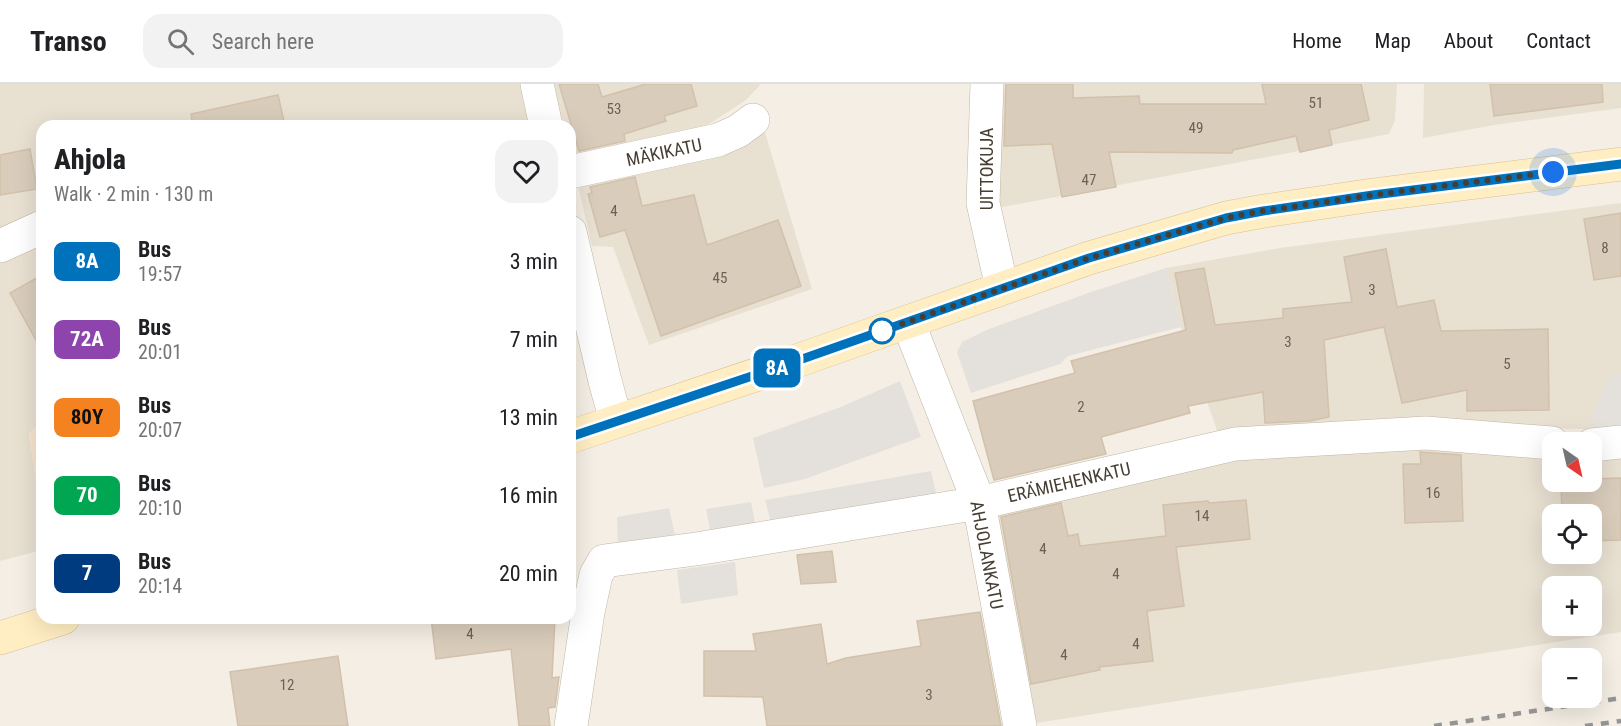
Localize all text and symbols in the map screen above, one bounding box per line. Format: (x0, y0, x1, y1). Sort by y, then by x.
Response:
search box (143, 14, 563, 68)
text: Transo (30, 25, 107, 58)
icon: search (164, 25, 197, 58)
text: Search here (212, 29, 314, 54)
text: Home (1292, 29, 1342, 53)
text: Map (1375, 29, 1411, 53)
text: About (1444, 29, 1493, 53)
text: Contact (1526, 29, 1591, 53)
house number: 51 (1309, 94, 1323, 112)
house number: 53 (607, 100, 621, 118)
house number: 49 (1189, 119, 1203, 137)
street label: UITTOKUJA (976, 127, 997, 210)
street label: MÄKIKATU (624, 134, 704, 170)
button: heart (495, 140, 558, 203)
text: Ahjola (54, 143, 126, 176)
your location (1538, 157, 1568, 187)
house number: 47 (1082, 171, 1096, 189)
text: Walk · 2 min · 130 m (54, 182, 213, 206)
house number: 4 (610, 202, 618, 220)
text: Bus (138, 237, 171, 262)
house number: 8 (1601, 239, 1609, 257)
text: 8A (75, 249, 99, 273)
text: 3 min (510, 249, 558, 274)
text: 19:57 (138, 262, 182, 286)
house number: 45 (713, 269, 727, 287)
house number: 3 (1368, 281, 1376, 299)
text: Bus (138, 315, 171, 340)
unlabelled marker (869, 318, 895, 344)
text: 72A (70, 327, 104, 351)
text: 7 min (510, 327, 558, 352)
house number: 3 (1284, 333, 1292, 351)
text: 20:01 (138, 340, 182, 364)
line badge: 8A (750, 348, 804, 388)
house number: 5 (1503, 355, 1511, 373)
text: 8A (765, 356, 789, 380)
text: Bus (138, 393, 171, 418)
house number: 2 (1077, 398, 1085, 416)
text: 80Y (71, 405, 103, 429)
text: 13 min (499, 405, 558, 430)
text: 20:07 (138, 418, 182, 442)
north arrow (1542, 432, 1602, 492)
map controls (1542, 432, 1602, 708)
street label: ERÄMIEHENKATU (1005, 458, 1133, 506)
text: Bus (138, 471, 171, 496)
text: 70 (76, 483, 98, 507)
text: 16 min (499, 483, 558, 508)
house number: 16 (1426, 484, 1440, 502)
text: 20:10 (138, 496, 182, 520)
street label: AHJOLANKATU (966, 499, 1008, 611)
button: locate (1542, 504, 1602, 564)
house number: 14 (1195, 507, 1209, 525)
house number: 4 (1039, 540, 1047, 558)
text: Bus (138, 549, 171, 574)
text: 7 (82, 561, 92, 585)
text: 20 min (499, 561, 558, 586)
house number: 4 (1112, 565, 1120, 583)
text: 20:14 (138, 574, 182, 598)
button: + (1542, 576, 1602, 636)
house number: 4 (466, 625, 474, 643)
house number: 4 (1132, 635, 1140, 653)
house number: 4 (1060, 646, 1068, 664)
button: − (1542, 648, 1602, 708)
house number: 12 (280, 676, 294, 694)
house number: 3 (925, 686, 933, 704)

